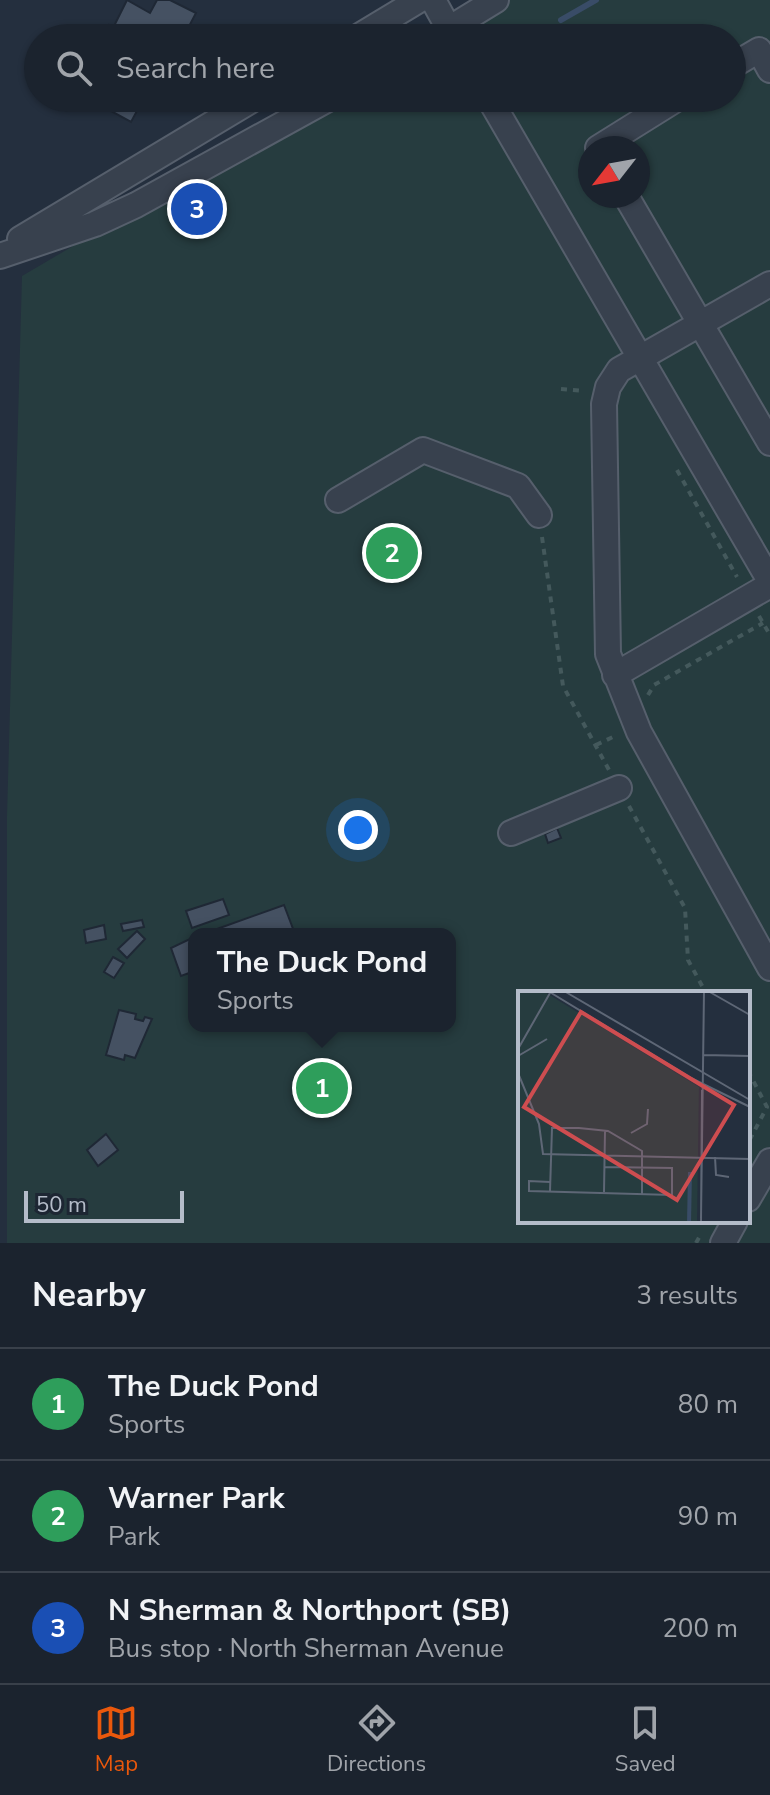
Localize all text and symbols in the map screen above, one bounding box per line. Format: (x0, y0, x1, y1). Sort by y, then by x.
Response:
search box (24, 24, 746, 112)
icon: search (52, 46, 96, 90)
text: Search here (116, 48, 275, 89)
north arrow (578, 136, 650, 208)
pin: 3 (171, 179, 223, 239)
pin: 2 (366, 523, 418, 583)
your location (338, 810, 378, 850)
popup (188, 928, 456, 1032)
text: The Duck Pond (217, 942, 427, 983)
text: Sports (217, 983, 294, 1018)
inset map (518, 991, 750, 1223)
pin: 1 (296, 1058, 348, 1118)
scale bar (24, 1187, 184, 1223)
text: 50 m (36, 1190, 87, 1220)
text: Nearby (32, 1272, 146, 1318)
text: 3 results (637, 1278, 738, 1313)
text: The Duck Pond (108, 1366, 319, 1407)
text: 1 (50, 1387, 66, 1422)
text: 80 m (678, 1387, 738, 1422)
text: Sports (108, 1407, 185, 1442)
text: Warner Park (108, 1478, 285, 1519)
text: 2 (50, 1499, 66, 1534)
text: 90 m (678, 1499, 738, 1534)
text: Park (108, 1519, 160, 1554)
text: N Sherman & Northport (SB) (108, 1590, 511, 1631)
text: 3 (50, 1611, 66, 1646)
text: 200 m (662, 1611, 738, 1646)
text: Bus stop · North Sherman Avenue (108, 1631, 504, 1666)
tab: Map (94, 1701, 138, 1779)
tab: Directions (327, 1701, 426, 1779)
tab: Saved (615, 1701, 676, 1779)

